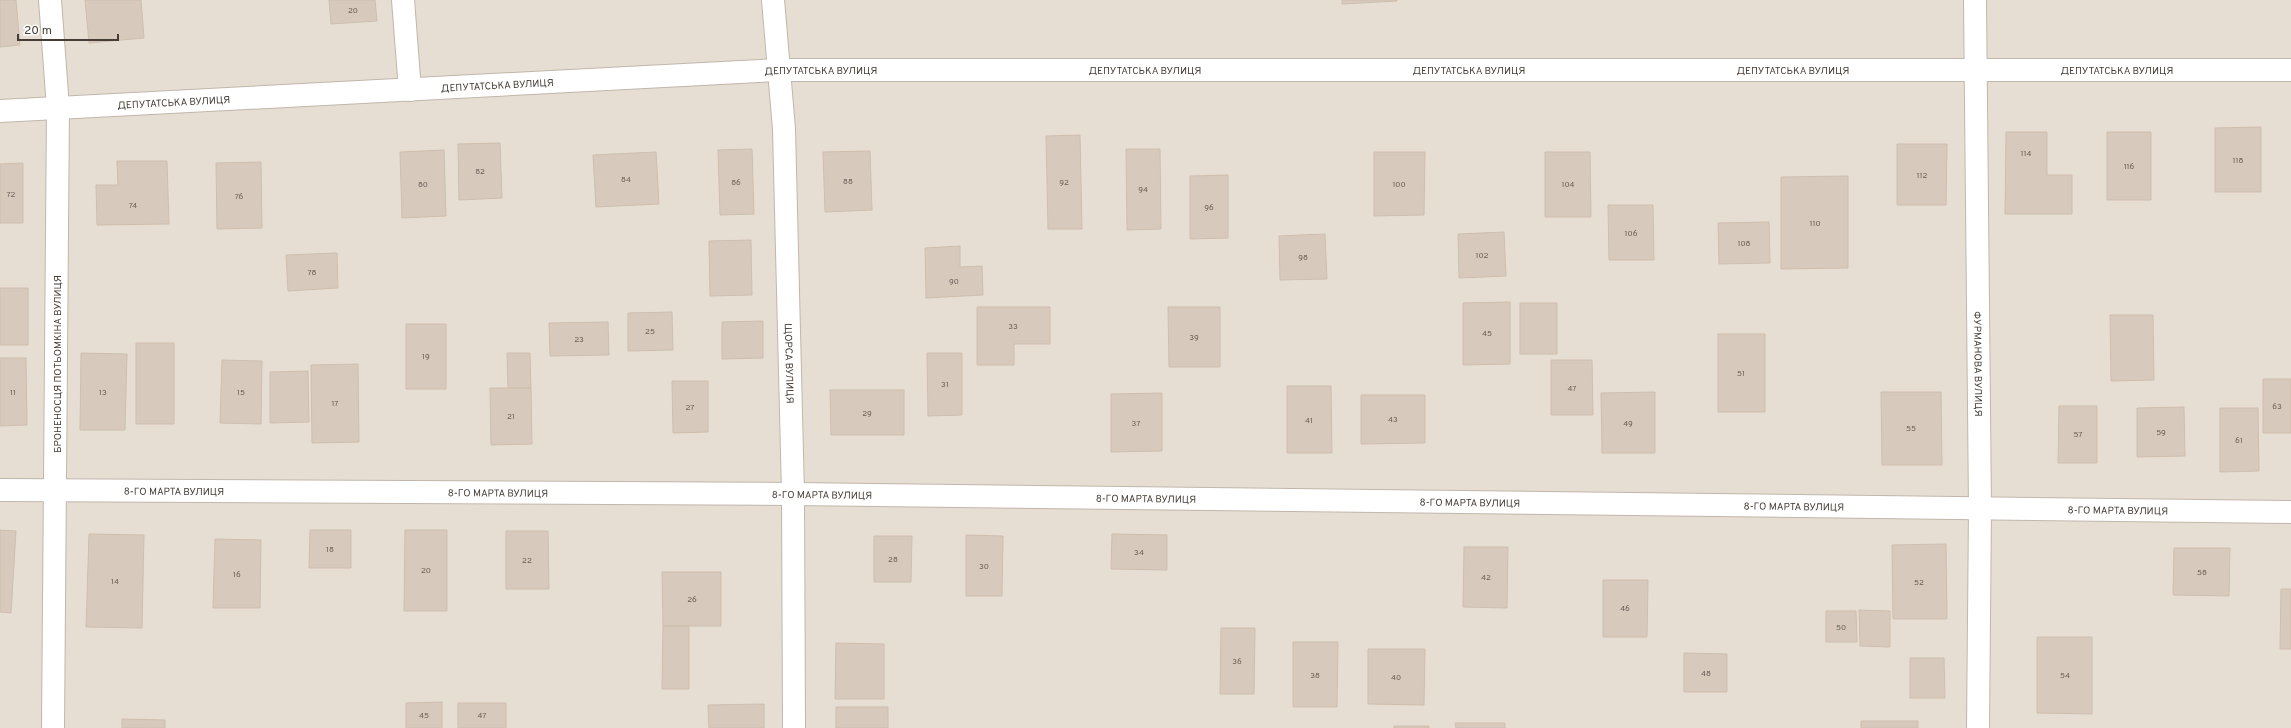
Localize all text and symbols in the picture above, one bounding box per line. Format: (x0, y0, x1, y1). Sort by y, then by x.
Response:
house number: 20 (348, 6, 358, 16)
scale bar (18, 16, 118, 42)
text: 20 m (24, 23, 52, 39)
street label: ДЕПУТАТСЬКА ВУЛИЦЯ (764, 65, 877, 79)
street label: ДЕПУТАТСЬКА ВУЛИЦЯ (1088, 65, 1201, 78)
street label: ДЕПУТАТСЬКА ВУЛИЦЯ (1412, 65, 1525, 78)
street label: ДЕПУТАТСЬКА ВУЛИЦЯ (1736, 65, 1849, 78)
street label: ДЕПУТАТСЬКА ВУЛИЦЯ (2060, 65, 2173, 78)
street label: ДЕПУТАТСЬКА ВУЛИЦЯ (441, 77, 554, 96)
street label: ДЕПУТАТСЬКА ВУЛИЦЯ (117, 94, 231, 113)
house number: 114 (2021, 149, 2031, 159)
house number: 118 (2233, 156, 2244, 166)
house number: 116 (2124, 162, 2135, 172)
house number: 82 (475, 167, 485, 177)
house number: 112 (1917, 171, 1928, 181)
house number: 84 (621, 175, 631, 185)
house number: 88 (843, 177, 853, 187)
house number: 86 (731, 178, 741, 188)
house number: 92 (1059, 178, 1069, 188)
house number: 80 (418, 180, 428, 190)
house number: 100 (1392, 180, 1406, 190)
house number: 104 (1561, 180, 1575, 190)
house number: 94 (1138, 185, 1148, 195)
house number: 72 (7, 190, 16, 200)
house number: 76 (235, 192, 243, 202)
house number: 74 (129, 201, 137, 211)
house number: 96 (1204, 203, 1214, 213)
house number: 110 (1809, 219, 1821, 229)
house number: 106 (1625, 229, 1638, 239)
house number: 108 (1737, 239, 1751, 249)
house number: 102 (1475, 251, 1489, 261)
house number: 98 (1298, 253, 1308, 263)
house number: 78 (308, 268, 317, 278)
street label: БРОНЕНОСЦЯ ПОТЬОМКІНА ВУЛИЦЯ (52, 275, 65, 453)
house number: 90 (949, 277, 959, 287)
street label: ФУРМАНОВА ВУЛИЦЯ (1970, 311, 1984, 417)
house number: 33 (1008, 322, 1018, 332)
street label: ЩОРСА ВУЛИЦЯ (781, 323, 796, 404)
house number: 25 (645, 327, 655, 337)
house number: 45 (1482, 329, 1492, 339)
house number: 39 (1189, 333, 1199, 343)
house number: 23 (574, 335, 584, 345)
house number: 19 (422, 352, 430, 362)
house number: 51 (1737, 369, 1745, 379)
house number: 31 (941, 380, 949, 390)
house number: 47 (1567, 384, 1577, 394)
house number: 11 (10, 388, 16, 398)
house number: 13 (99, 388, 107, 398)
house number: 15 (237, 388, 245, 398)
house number: 17 (331, 399, 339, 409)
house number: 63 (2272, 402, 2282, 412)
house number: 27 (686, 403, 695, 413)
house number: 29 (862, 409, 872, 419)
house number: 21 (507, 412, 515, 422)
house number: 43 (1388, 415, 1398, 425)
house number: 41 (1305, 416, 1313, 426)
house number: 37 (1132, 419, 1140, 429)
house number: 49 (1623, 419, 1633, 429)
house number: 55 (1906, 424, 1916, 434)
house number: 59 (2156, 428, 2166, 438)
house number: 57 (2073, 430, 2083, 440)
house number: 61 (2235, 436, 2243, 446)
street label: 8-ГО МАРТА ВУЛИЦЯ (124, 486, 224, 499)
street label: 8-ГО МАРТА ВУЛИЦЯ (448, 487, 548, 501)
street label: 8-ГО МАРТА ВУЛИЦЯ (772, 489, 872, 503)
street label: 8-ГО МАРТА ВУЛИЦЯ (1096, 493, 1196, 507)
street label: 8-ГО МАРТА ВУЛИЦЯ (1420, 497, 1520, 511)
street label: 8-ГО МАРТА ВУЛИЦЯ (1744, 500, 1844, 515)
street label: 8-ГО МАРТА ВУЛИЦЯ (2068, 504, 2168, 519)
house number: 18 (326, 545, 334, 555)
house number: 34 (1134, 548, 1144, 558)
house number: 28 (888, 555, 898, 565)
house number: 22 (522, 556, 532, 566)
house number: 30 (979, 562, 989, 572)
house number: 20 (421, 566, 431, 576)
house number: 58 (2197, 568, 2207, 578)
house number: 16 (233, 570, 241, 580)
house number: 42 (1481, 573, 1491, 583)
house number: 14 (111, 577, 119, 587)
house number: 52 (1914, 578, 1924, 588)
house number: 26 (687, 595, 697, 605)
house number: 46 (1620, 604, 1630, 614)
house number: 50 (1836, 623, 1846, 633)
house number: 36 (1232, 657, 1242, 667)
house number: 48 (1701, 669, 1711, 679)
house number: 38 (1310, 671, 1320, 681)
house number: 54 (2060, 671, 2070, 681)
house number: 40 (1391, 673, 1401, 683)
house number: 45 (419, 711, 429, 721)
house number: 47 (477, 711, 487, 721)

